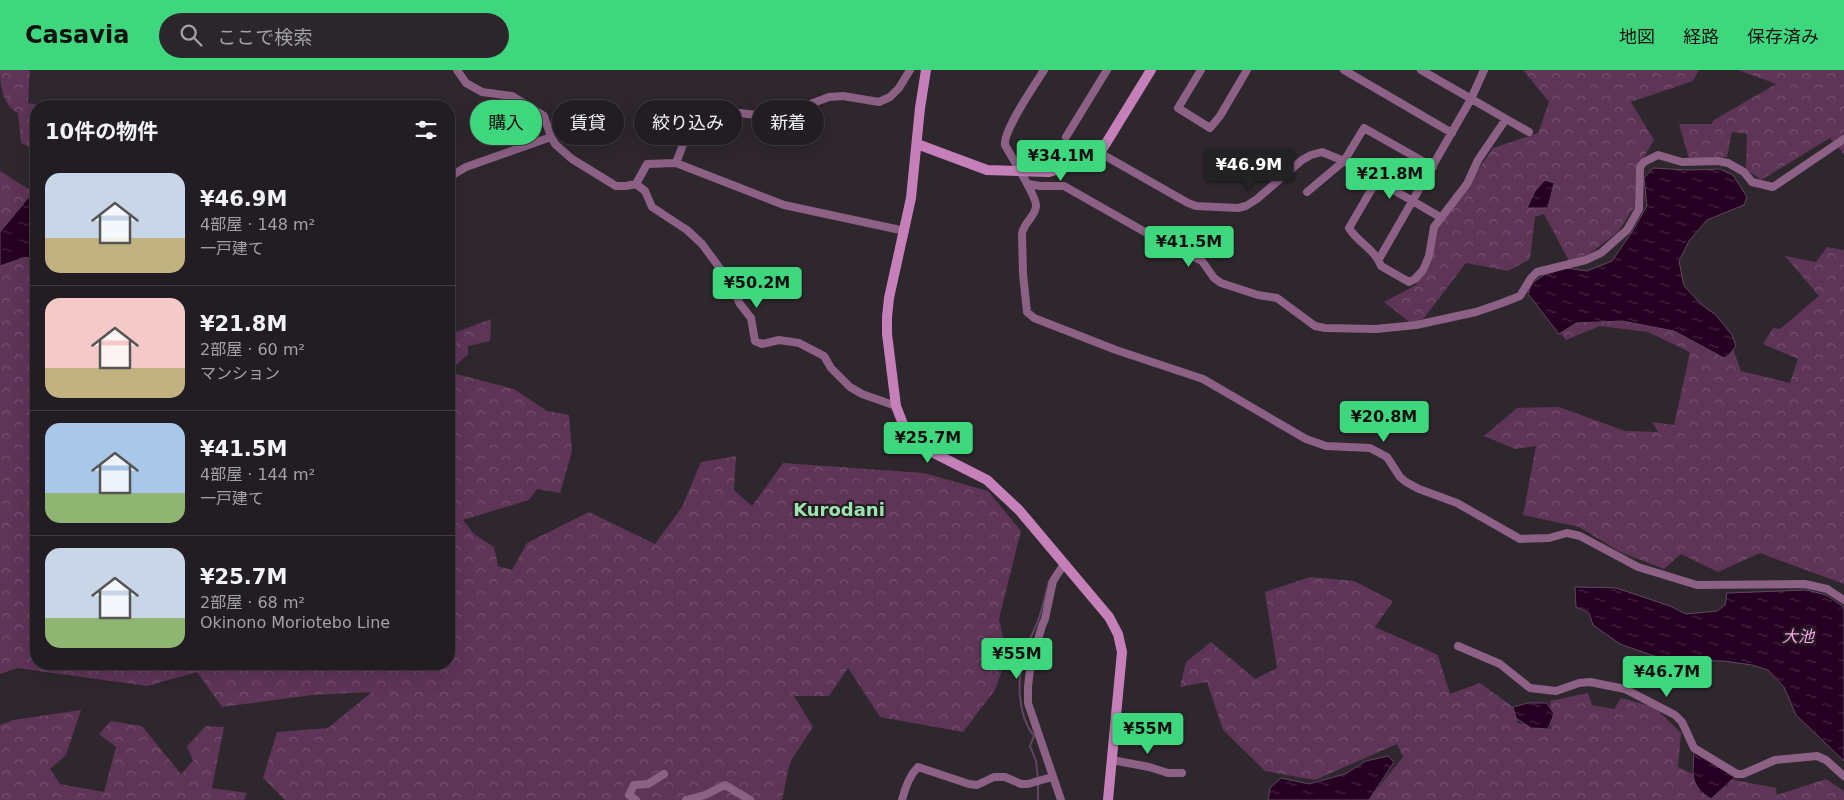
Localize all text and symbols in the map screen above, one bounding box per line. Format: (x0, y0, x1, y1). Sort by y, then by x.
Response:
search box (159, 13, 509, 58)
text: Casavia (25, 21, 129, 49)
icon: search (177, 21, 205, 49)
text: ここで検索 (217, 26, 312, 48)
text: 地図 (1619, 26, 1655, 47)
text: 経路 (1683, 26, 1719, 47)
text: 保存済み (1747, 26, 1819, 47)
chip: 購入 (470, 100, 542, 145)
chip: 賃貸 (552, 100, 624, 145)
chip: 絞り込み (634, 100, 742, 145)
chip: 新着 (752, 100, 824, 145)
icon: filters (412, 116, 440, 144)
text: 10件の物件 (45, 120, 158, 144)
pin: ¥34.1M (1020, 140, 1102, 182)
text: ¥34.1M (1028, 146, 1094, 165)
pin: ¥46.9M (1208, 148, 1290, 191)
text: ¥46.9M (1216, 155, 1282, 174)
pin: ¥21.8M (1349, 158, 1431, 200)
text: ¥21.8M (1357, 164, 1423, 183)
text: ¥46.9M (200, 187, 287, 211)
icon: home (85, 193, 145, 253)
text: 4部屋 · 148 m² (200, 215, 315, 234)
pin: ¥41.5M (1148, 226, 1230, 268)
text: ¥41.5M (1156, 232, 1222, 251)
text: 一戸建て (200, 239, 264, 258)
pin: ¥50.2M (716, 266, 798, 309)
text: ¥50.2M (724, 273, 790, 292)
text: ¥21.8M (200, 312, 287, 336)
icon: home (85, 318, 145, 378)
text: 2部屋 · 60 m² (200, 340, 305, 359)
text: マンション (200, 364, 280, 383)
pin: ¥20.8M (1343, 400, 1425, 443)
text: ¥20.8M (1351, 407, 1417, 426)
pin: ¥25.7M (887, 422, 969, 464)
text: ¥25.7M (895, 428, 961, 447)
text: ¥41.5M (200, 437, 287, 461)
icon: home (85, 443, 145, 503)
text: 4部屋 · 144 m² (200, 465, 315, 484)
text: 一戸建て (200, 489, 264, 508)
district label: Kurodani (793, 499, 885, 520)
text: ¥25.7M (200, 565, 287, 589)
icon: home (85, 568, 145, 628)
text: 2部屋 · 68 m² (200, 593, 305, 612)
text: Okinono Moriotebo Line (200, 613, 390, 632)
water label: 大池 (1782, 627, 1816, 646)
pin: ¥55M (987, 638, 1047, 680)
text: ¥55M (992, 644, 1042, 663)
pin: ¥46.7M (1626, 656, 1708, 698)
text: ¥46.7M (1634, 662, 1700, 681)
pin: ¥55M (1118, 712, 1178, 755)
text: ¥55M (1123, 719, 1173, 738)

